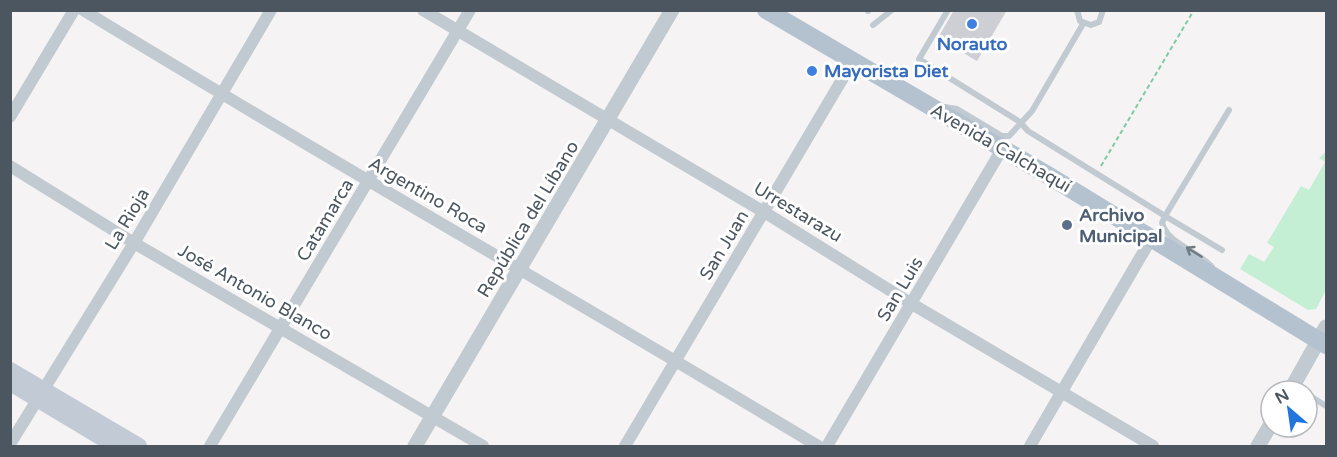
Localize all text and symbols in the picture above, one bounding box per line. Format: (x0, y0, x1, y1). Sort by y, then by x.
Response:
marker: Norauto (965, 17, 979, 31)
place label: Norauto (937, 33, 1007, 55)
place label: Mayorista Diet (824, 60, 948, 82)
marker: Mayorista Diet (805, 64, 819, 78)
street label: Avenida Calchaquí (927, 99, 1076, 197)
street label: República del Líbano (472, 137, 584, 301)
street label: Argentino Roca (365, 152, 491, 238)
street label: Catamarca (292, 175, 358, 265)
street label: Urrestarazu (750, 177, 846, 247)
street label: La Rioja (100, 184, 154, 254)
place label: Archivo Municipal (1079, 204, 1163, 247)
street label: San Juan (695, 206, 753, 284)
marker: Archivo Municipal (1060, 218, 1074, 232)
street label: José Antonio Blanco (174, 239, 336, 345)
one-way arrow (1185, 245, 1202, 258)
street label: San Luis (872, 253, 928, 325)
north arrow (1259, 379, 1319, 439)
text: N (1272, 385, 1293, 409)

